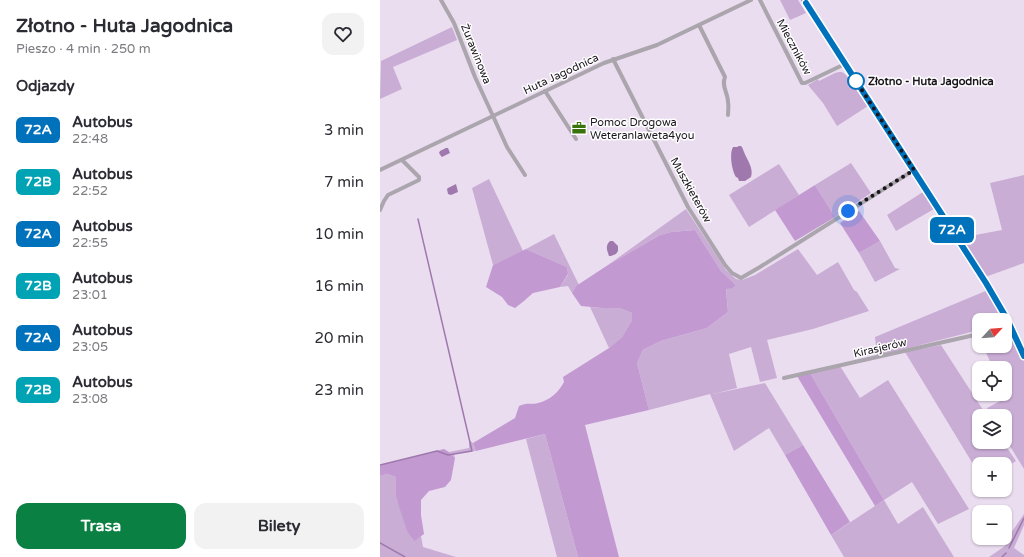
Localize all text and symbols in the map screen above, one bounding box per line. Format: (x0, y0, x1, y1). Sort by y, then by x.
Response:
button: heart (322, 13, 364, 55)
text: Złotno - Huta Jagodnica (16, 15, 233, 37)
street label: Mieczników (774, 17, 814, 77)
street label: Żurawinowa (458, 22, 494, 86)
text: Pieszo · 4 min · 250 m (16, 41, 151, 57)
street label: Huta Jagodnica (521, 51, 601, 97)
marker: Złotno - Huta Jagodnica (847, 72, 865, 90)
place label: Złotno - Huta Jagodnica (868, 75, 994, 89)
text: Odjazdy (16, 77, 75, 95)
text: Autobus (72, 113, 133, 131)
place label: Pomoc Drogowa Weteranlaweta4you (590, 116, 695, 142)
office icon: Pomoc Drogowa Weteranlaweta4you (571, 120, 587, 136)
text: 72A (24, 121, 52, 138)
text: 3 min (324, 121, 364, 139)
text: 22:48 (72, 131, 108, 147)
street label: Muszkieterów (668, 155, 714, 225)
text: Autobus (72, 165, 133, 183)
text: 72B (24, 173, 52, 190)
text: 7 min (324, 173, 364, 191)
text: 22:52 (72, 183, 108, 199)
your location (838, 201, 858, 221)
text: Autobus (72, 217, 133, 235)
line badge: 72A (929, 217, 975, 243)
text: 72A (938, 221, 966, 238)
text: 72A (24, 225, 52, 242)
text: 10 min (315, 225, 364, 243)
text: 22:55 (72, 235, 108, 251)
text: Autobus (72, 269, 133, 287)
text: 72B (24, 277, 52, 294)
text: 16 min (315, 277, 364, 295)
text: 23:01 (72, 287, 108, 303)
north arrow (972, 313, 1012, 353)
map controls (972, 313, 1012, 545)
text: Autobus (72, 321, 133, 339)
text: 72A (24, 329, 52, 346)
text: 20 min (315, 329, 364, 347)
street label: Kirasjerów (852, 336, 908, 360)
text: 23:05 (72, 339, 108, 355)
button: locate (972, 361, 1012, 401)
text: Autobus (72, 373, 133, 391)
text: 72B (24, 381, 52, 398)
text: 23 min (315, 381, 364, 399)
text: 23:08 (72, 391, 108, 407)
button: layers (972, 409, 1012, 449)
button: + (972, 457, 1012, 497)
button: Trasa (16, 503, 186, 549)
button: Bilety (194, 503, 364, 549)
button: − (972, 505, 1012, 545)

